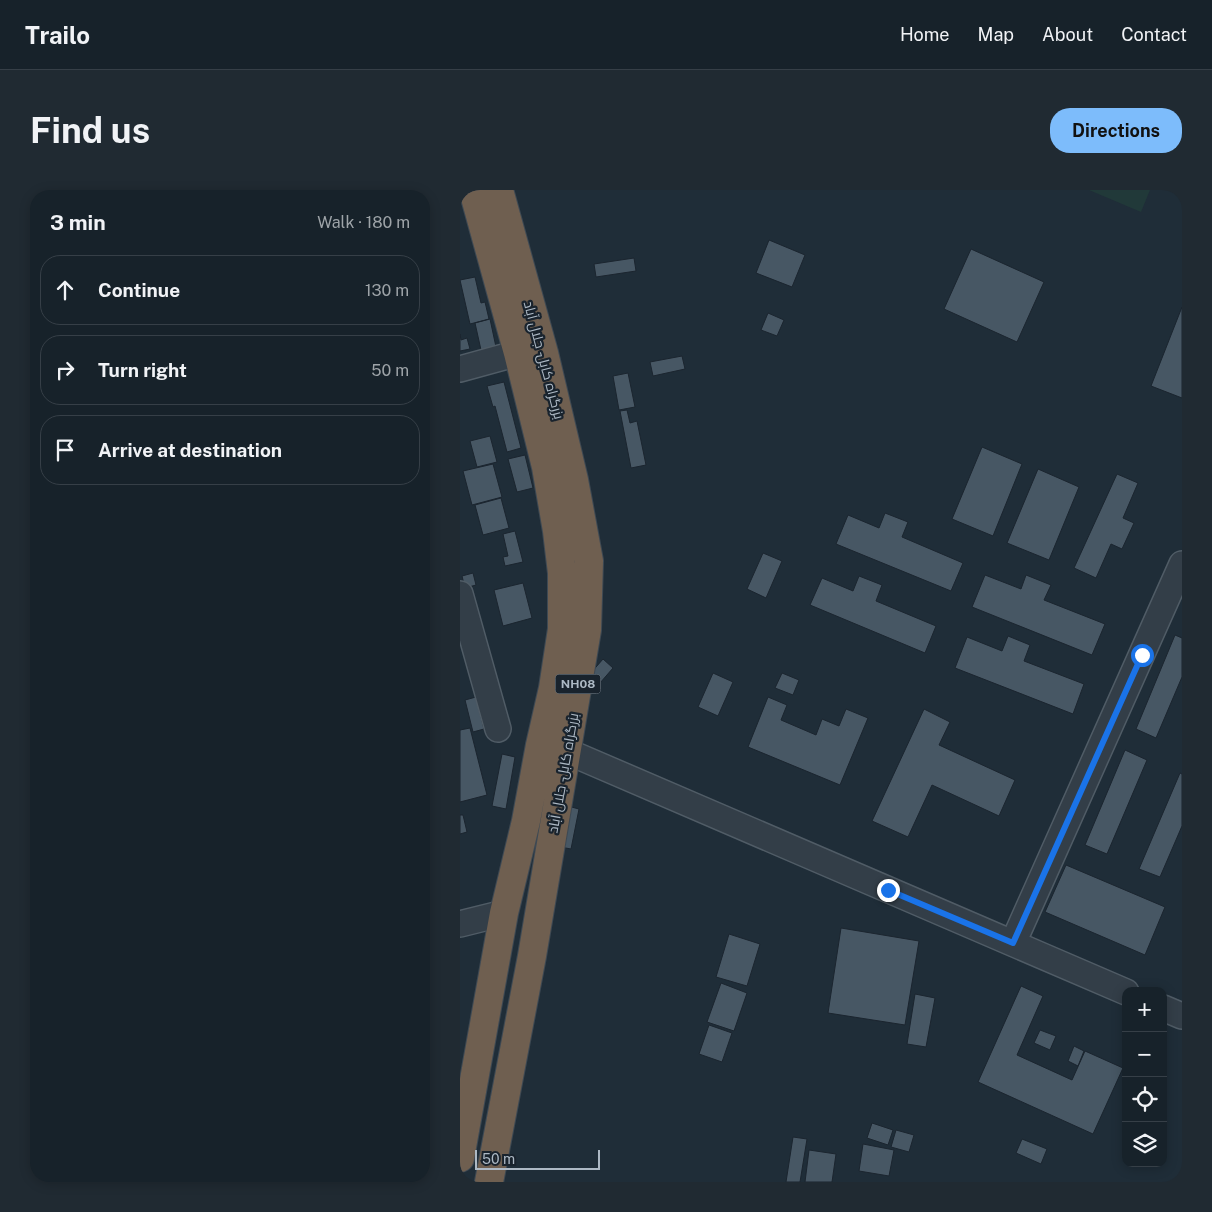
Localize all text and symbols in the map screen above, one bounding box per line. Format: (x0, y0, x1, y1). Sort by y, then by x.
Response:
text: Trailo (25, 21, 90, 49)
text: Home (900, 24, 950, 45)
text: Map (978, 24, 1014, 45)
text: About (1042, 24, 1093, 45)
text: Contact (1121, 24, 1187, 45)
button: Directions (1050, 108, 1182, 153)
text: Find us (30, 110, 150, 151)
text: 3 min (50, 210, 106, 235)
text: Walk · 180 m (317, 213, 410, 232)
icon: ahead (51, 276, 79, 304)
text: Continue (98, 279, 180, 301)
text: 130 m (365, 281, 409, 300)
street label: بزرگراه کابل- جلال آباد (520, 299, 567, 421)
icon: right (51, 356, 79, 384)
text: Turn right (98, 359, 187, 381)
text: 50 m (371, 361, 409, 380)
icon: arrive (51, 436, 79, 464)
text: Arrive at destination (98, 439, 282, 461)
route start (1131, 644, 1154, 667)
road number: NH08 (556, 674, 600, 694)
street label: بزرگراه کابل- جلال آباد (545, 712, 582, 834)
route end (877, 879, 900, 902)
map controls (1122, 987, 1167, 1167)
button: + (1122, 987, 1167, 1032)
button: − (1122, 1032, 1167, 1077)
button: locate (1122, 1077, 1167, 1122)
button: layers (1122, 1122, 1167, 1167)
scale bar (475, 1147, 600, 1170)
text: 50 m (482, 1151, 515, 1167)

